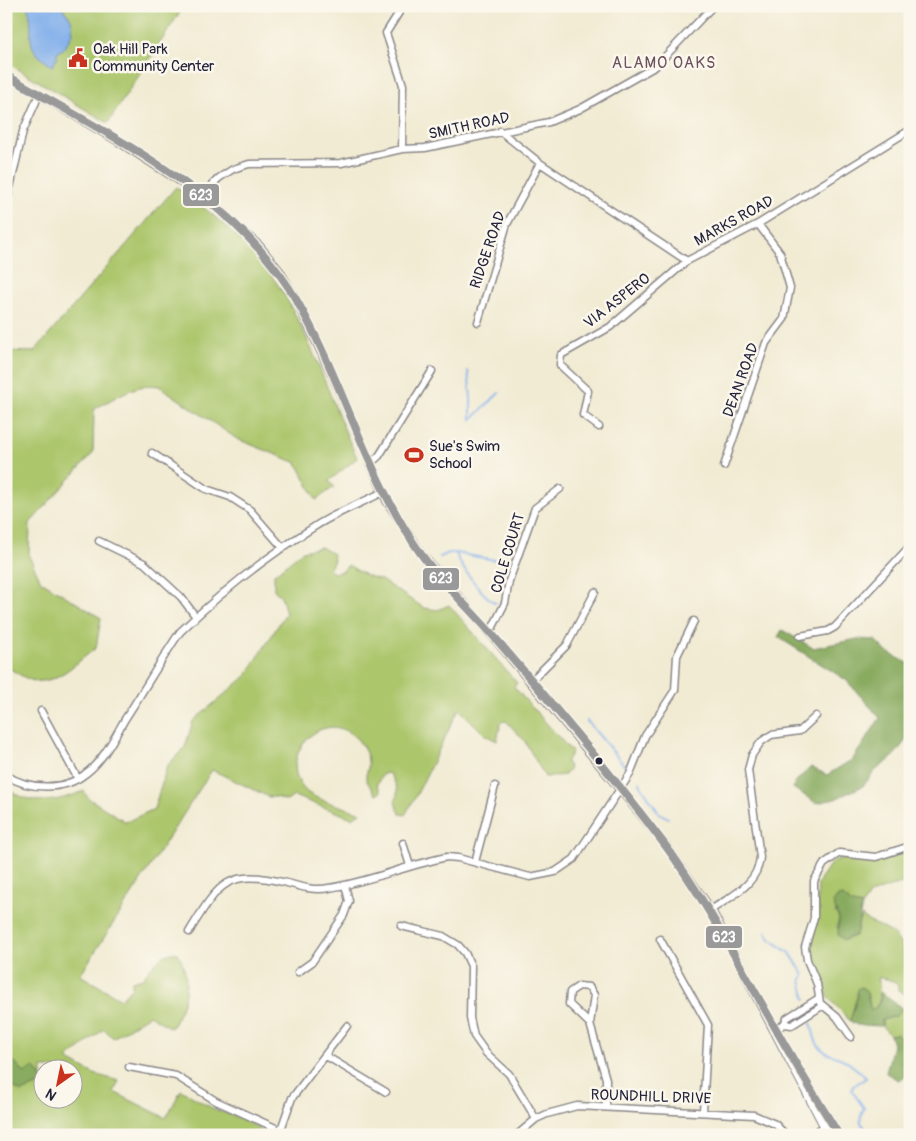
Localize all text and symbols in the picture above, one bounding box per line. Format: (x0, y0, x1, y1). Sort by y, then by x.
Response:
place label: Oak Hill Park Community Center (93, 40, 215, 76)
public building icon: Oak Hill Park Community Center (67, 47, 89, 69)
district label: ALAMO OAKS (612, 53, 716, 73)
street label: SMITH ROAD (427, 108, 511, 144)
line badge: 623 (182, 183, 220, 207)
text: 623 (189, 187, 213, 204)
street label: MARKS ROAD (691, 191, 777, 251)
street label: RIDGE ROAD (466, 209, 510, 291)
street label: VIA ASPERO (580, 269, 654, 333)
street label: DEAN ROAD (719, 340, 763, 420)
place label: Sue's Swim School (429, 437, 500, 473)
sports icon: Sue's Swim School (403, 444, 425, 466)
street label: COLE COURT (487, 511, 529, 595)
line badge: 623 (422, 567, 460, 591)
text: 623 (429, 570, 453, 587)
unlabelled marker (594, 756, 604, 766)
line badge: 623 (705, 925, 743, 949)
text: 623 (712, 929, 736, 946)
north arrow (32, 1058, 82, 1108)
text: N (43, 1085, 60, 1104)
street label: ROUNDHILL DRIVE (590, 1085, 712, 1109)

